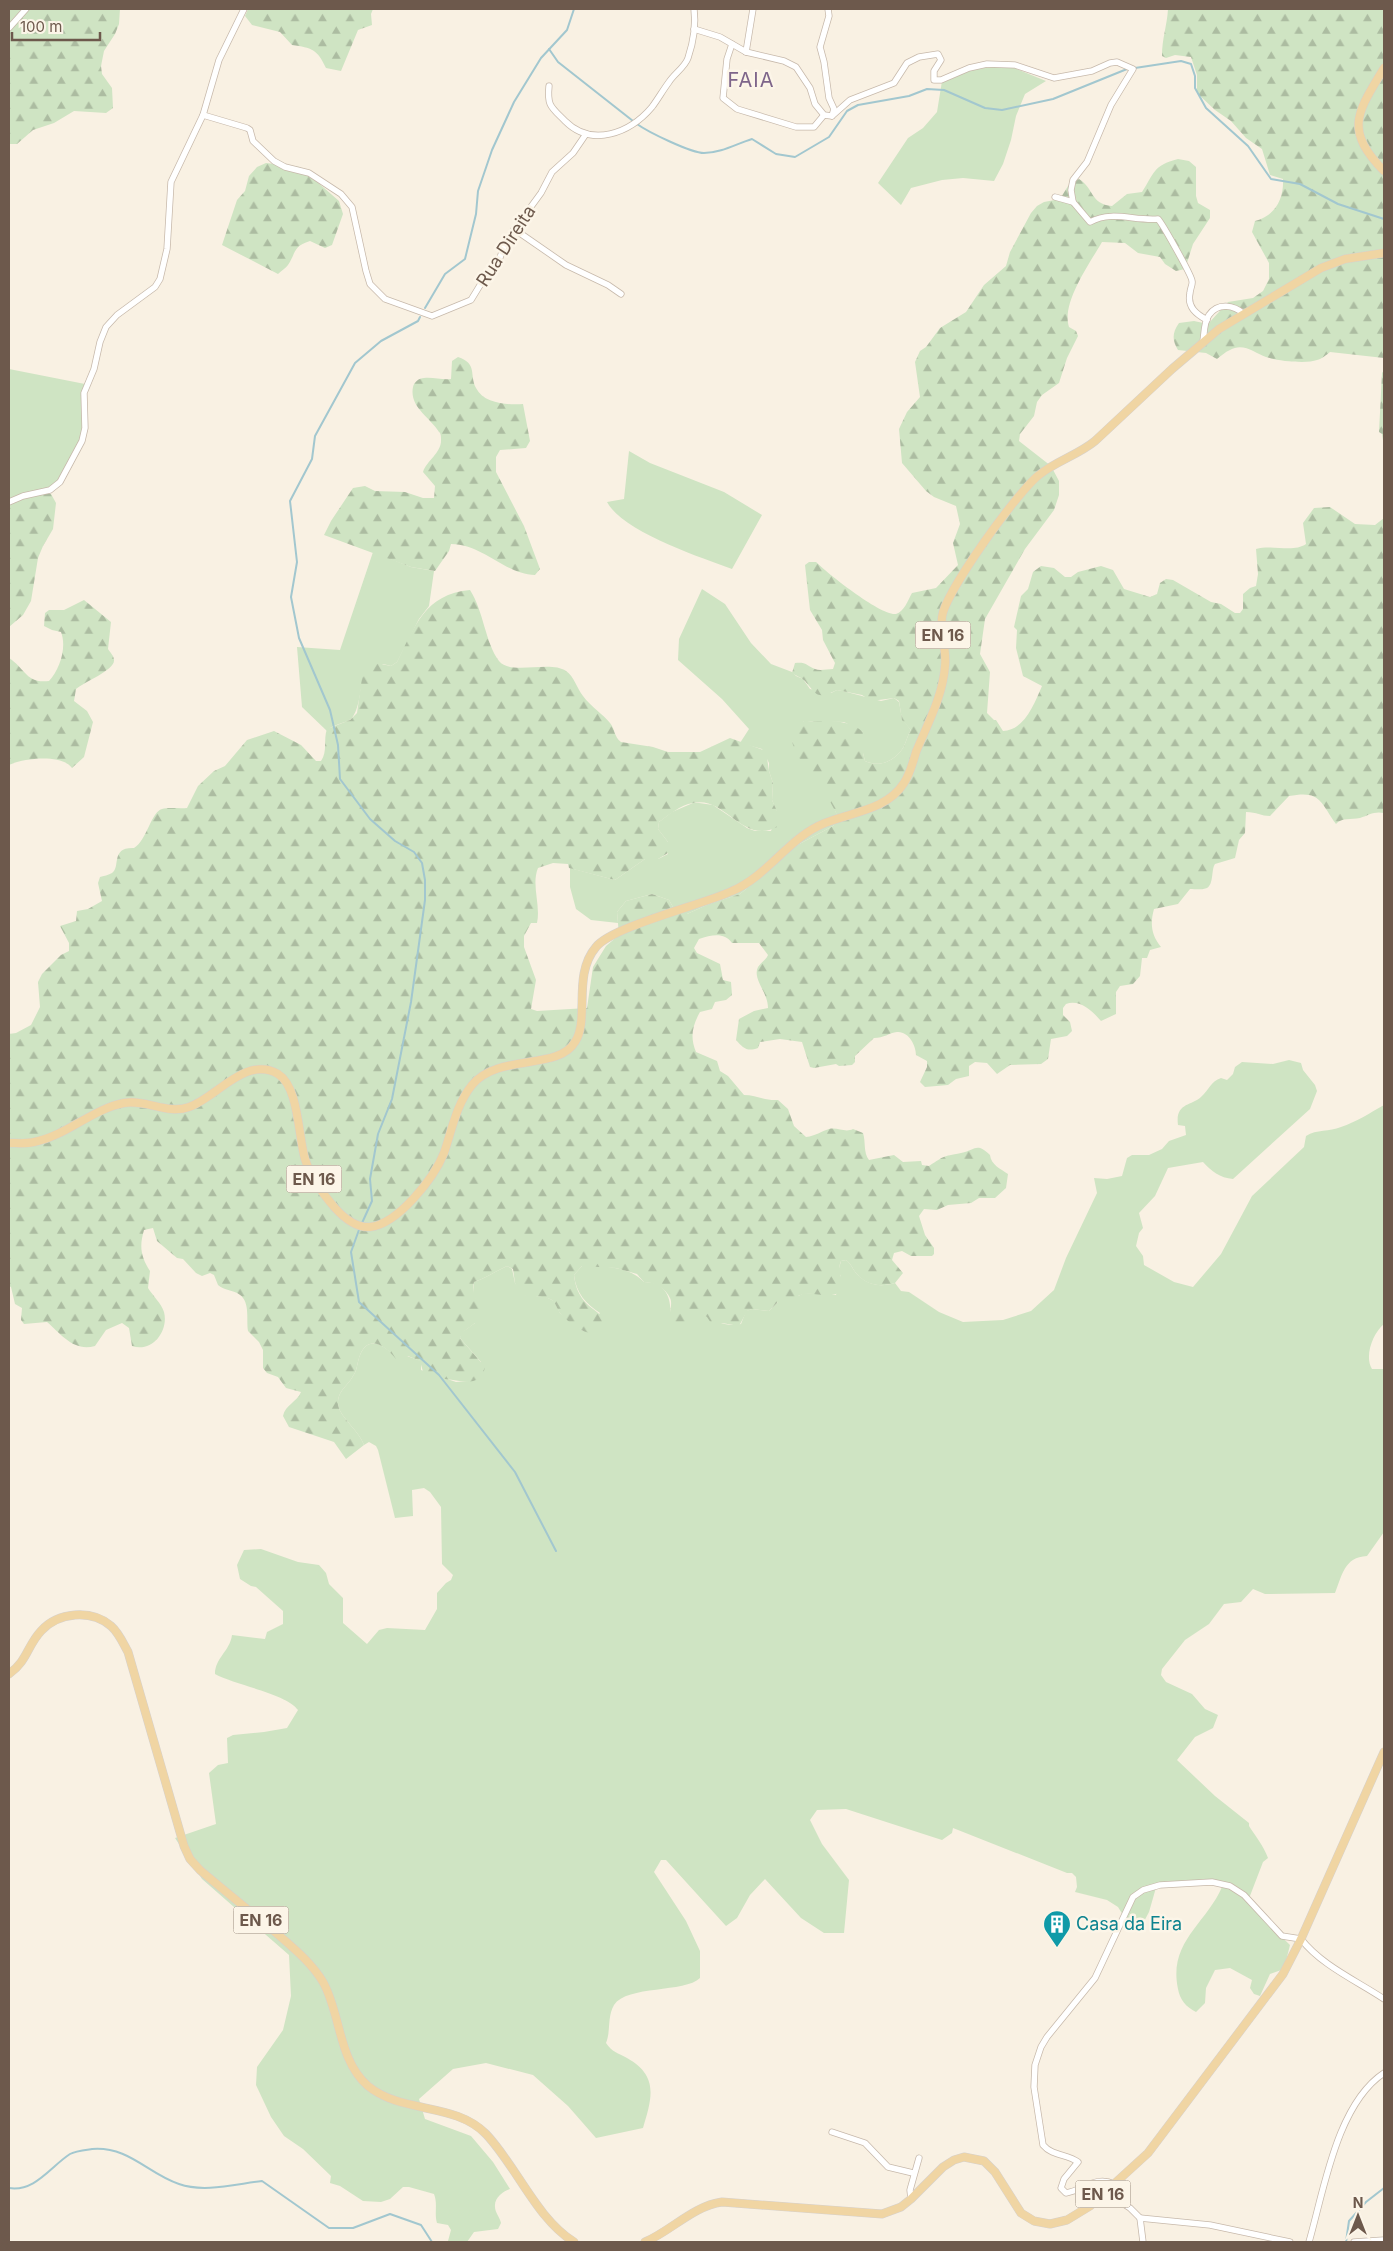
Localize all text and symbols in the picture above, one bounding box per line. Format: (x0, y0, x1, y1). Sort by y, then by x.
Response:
scale bar (12, 10, 100, 42)
text: 100 m (20, 17, 62, 36)
district label: FAIA (728, 68, 774, 92)
street label: Rua Direita (472, 201, 539, 290)
road number: EN 16 (916, 622, 970, 648)
road number: EN 16 (286, 1166, 342, 1192)
road number: EN 16 (234, 1906, 288, 1934)
building icon: Casa da Eira (1042, 1909, 1072, 1948)
place label: Casa da Eira (1076, 1913, 1182, 1934)
road number: EN 16 (1076, 2180, 1130, 2208)
north arrow (1333, 2191, 1383, 2241)
text: N (1353, 2194, 1363, 2211)

